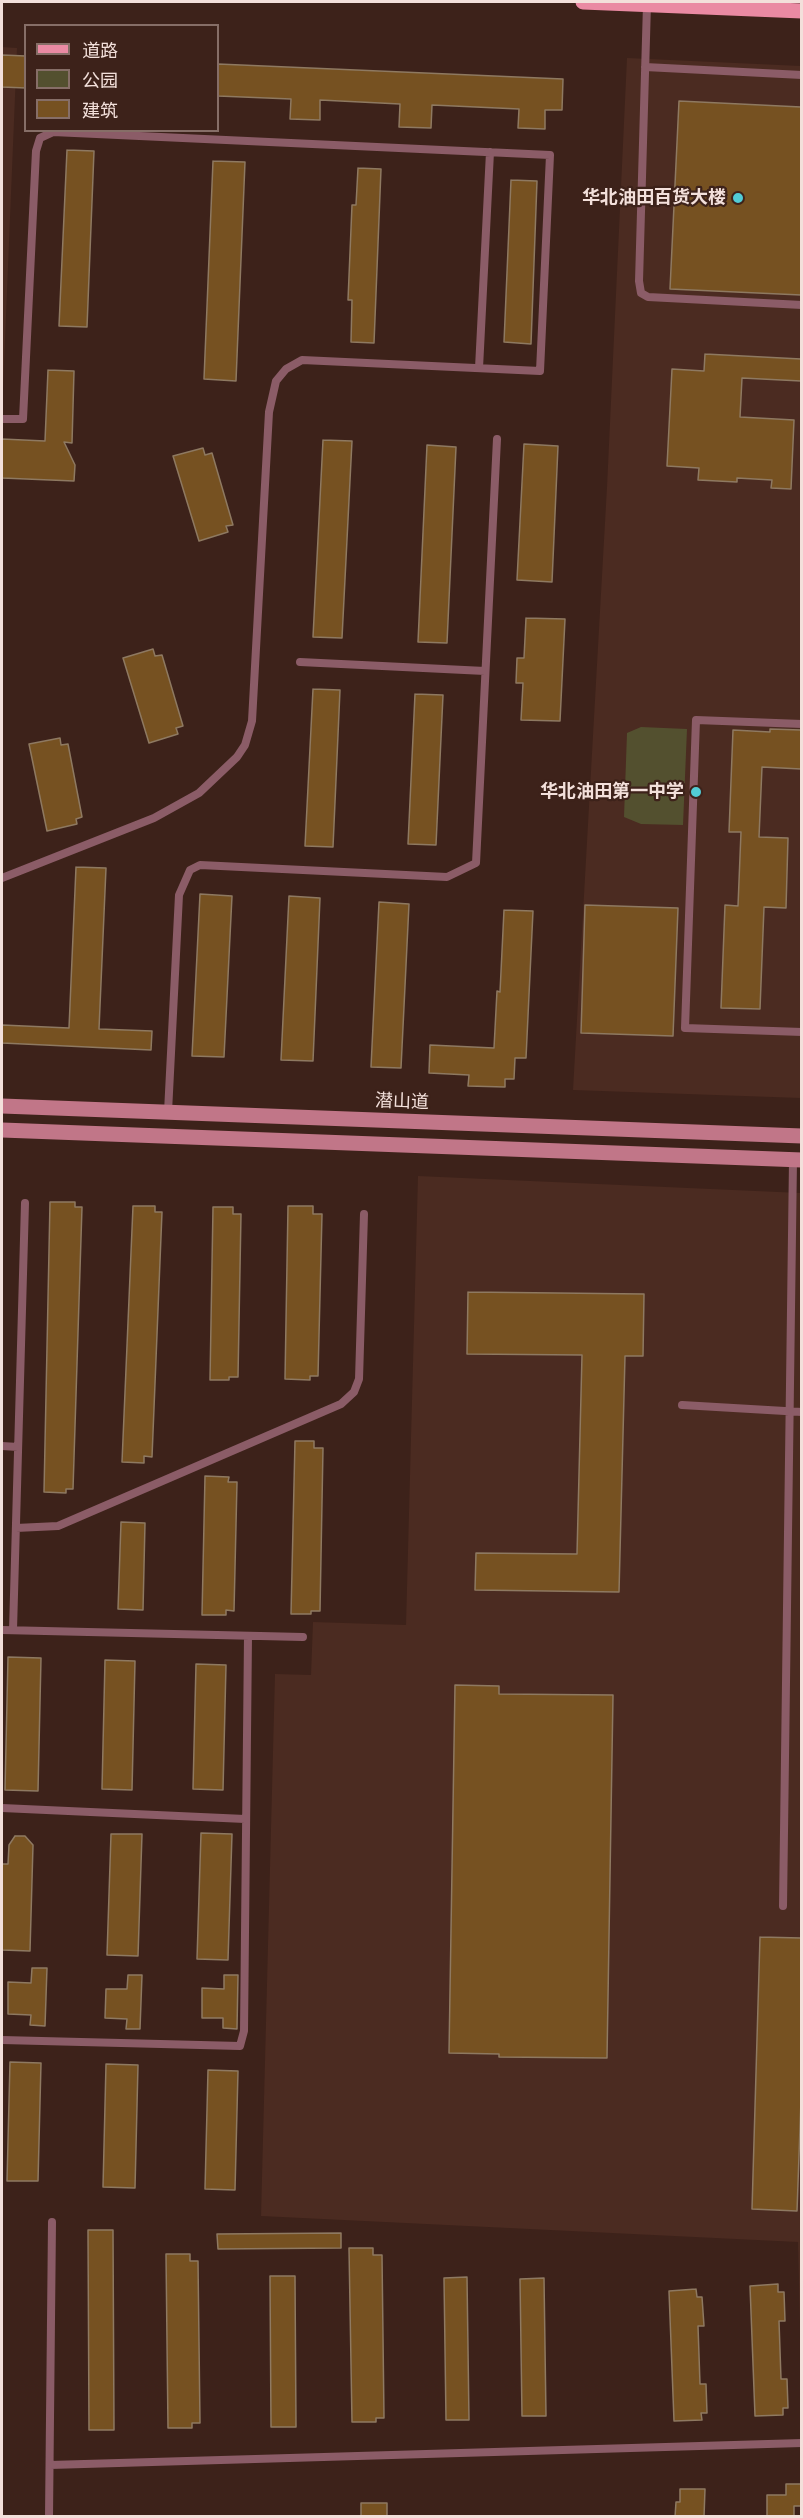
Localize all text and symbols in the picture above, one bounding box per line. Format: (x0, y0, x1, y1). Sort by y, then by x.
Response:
legend (24, 24, 219, 132)
text: 道路 (82, 39, 118, 62)
text: 公园 (82, 69, 118, 92)
text: 建筑 (82, 99, 118, 122)
place label: 华北油田百货大楼 (582, 187, 726, 209)
marker: 华北油田百货大楼 (731, 191, 745, 205)
place label: 华北油田第一中学 (540, 781, 684, 803)
marker: 华北油田第一中学 (689, 785, 703, 799)
street label: 潜山道 (375, 1090, 429, 1114)

